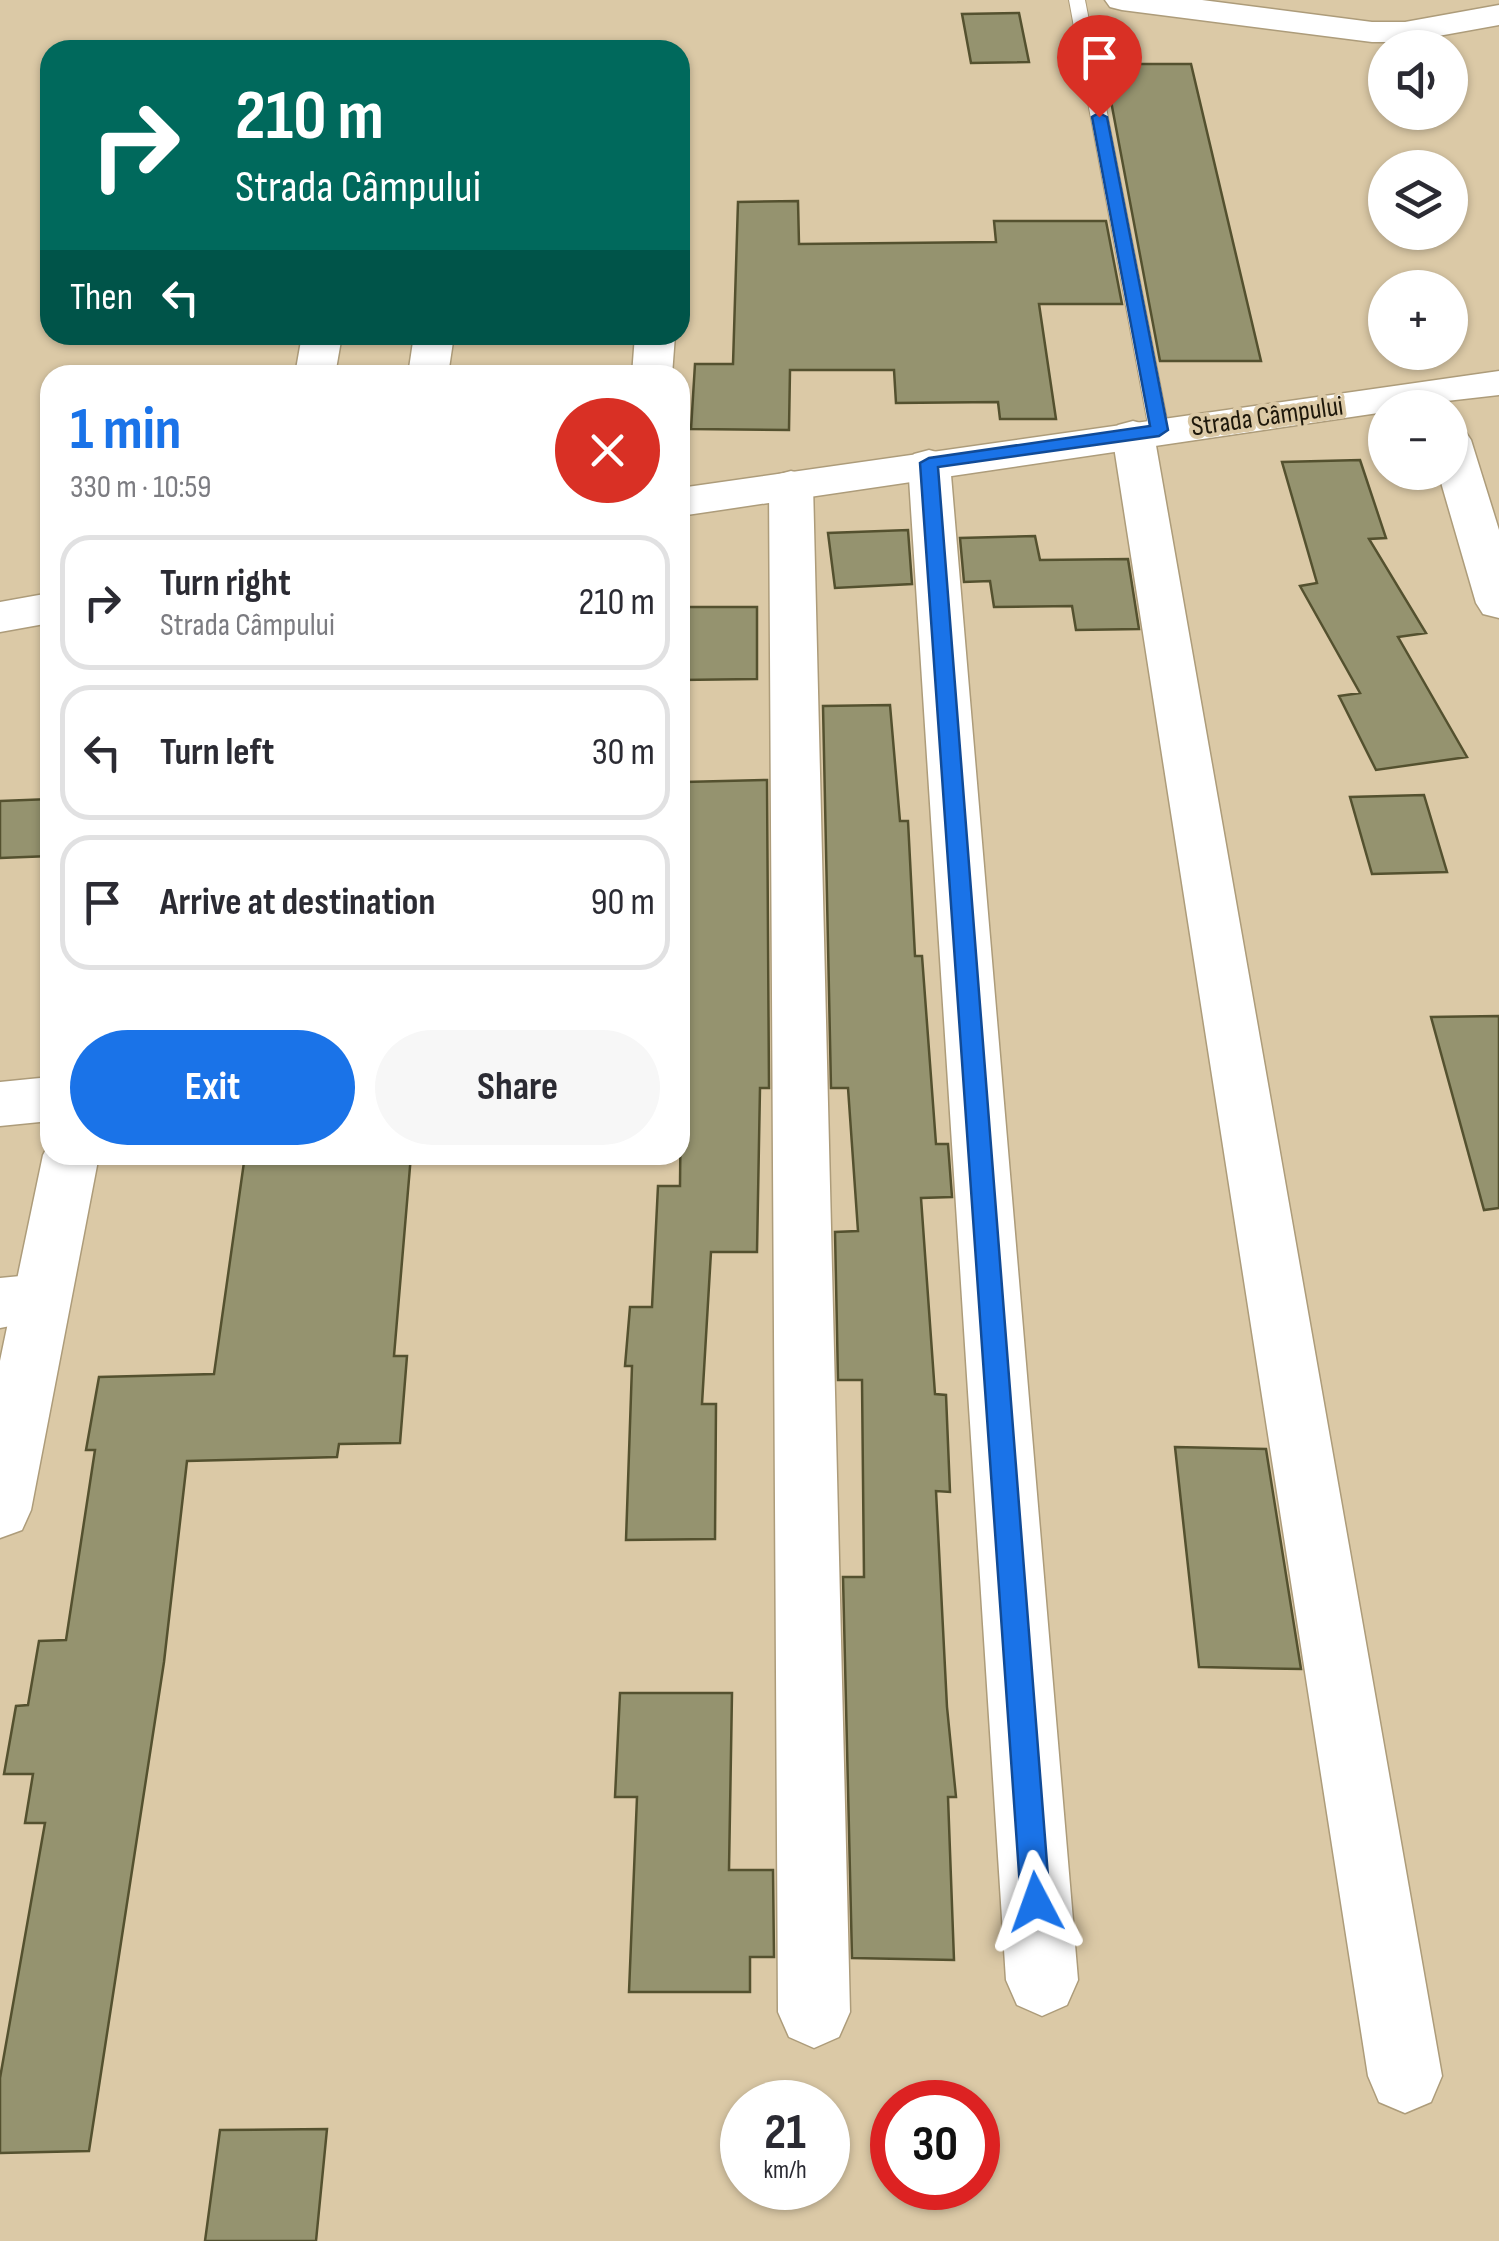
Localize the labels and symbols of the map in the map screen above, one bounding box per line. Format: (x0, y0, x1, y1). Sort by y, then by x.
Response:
pin (1057, 15, 1142, 118)
street label: Strada Câmpului (1189, 389, 1345, 443)
position arrow (984, 1850, 1088, 1954)
speed limit sign: 30 (870, 2080, 1000, 2210)

